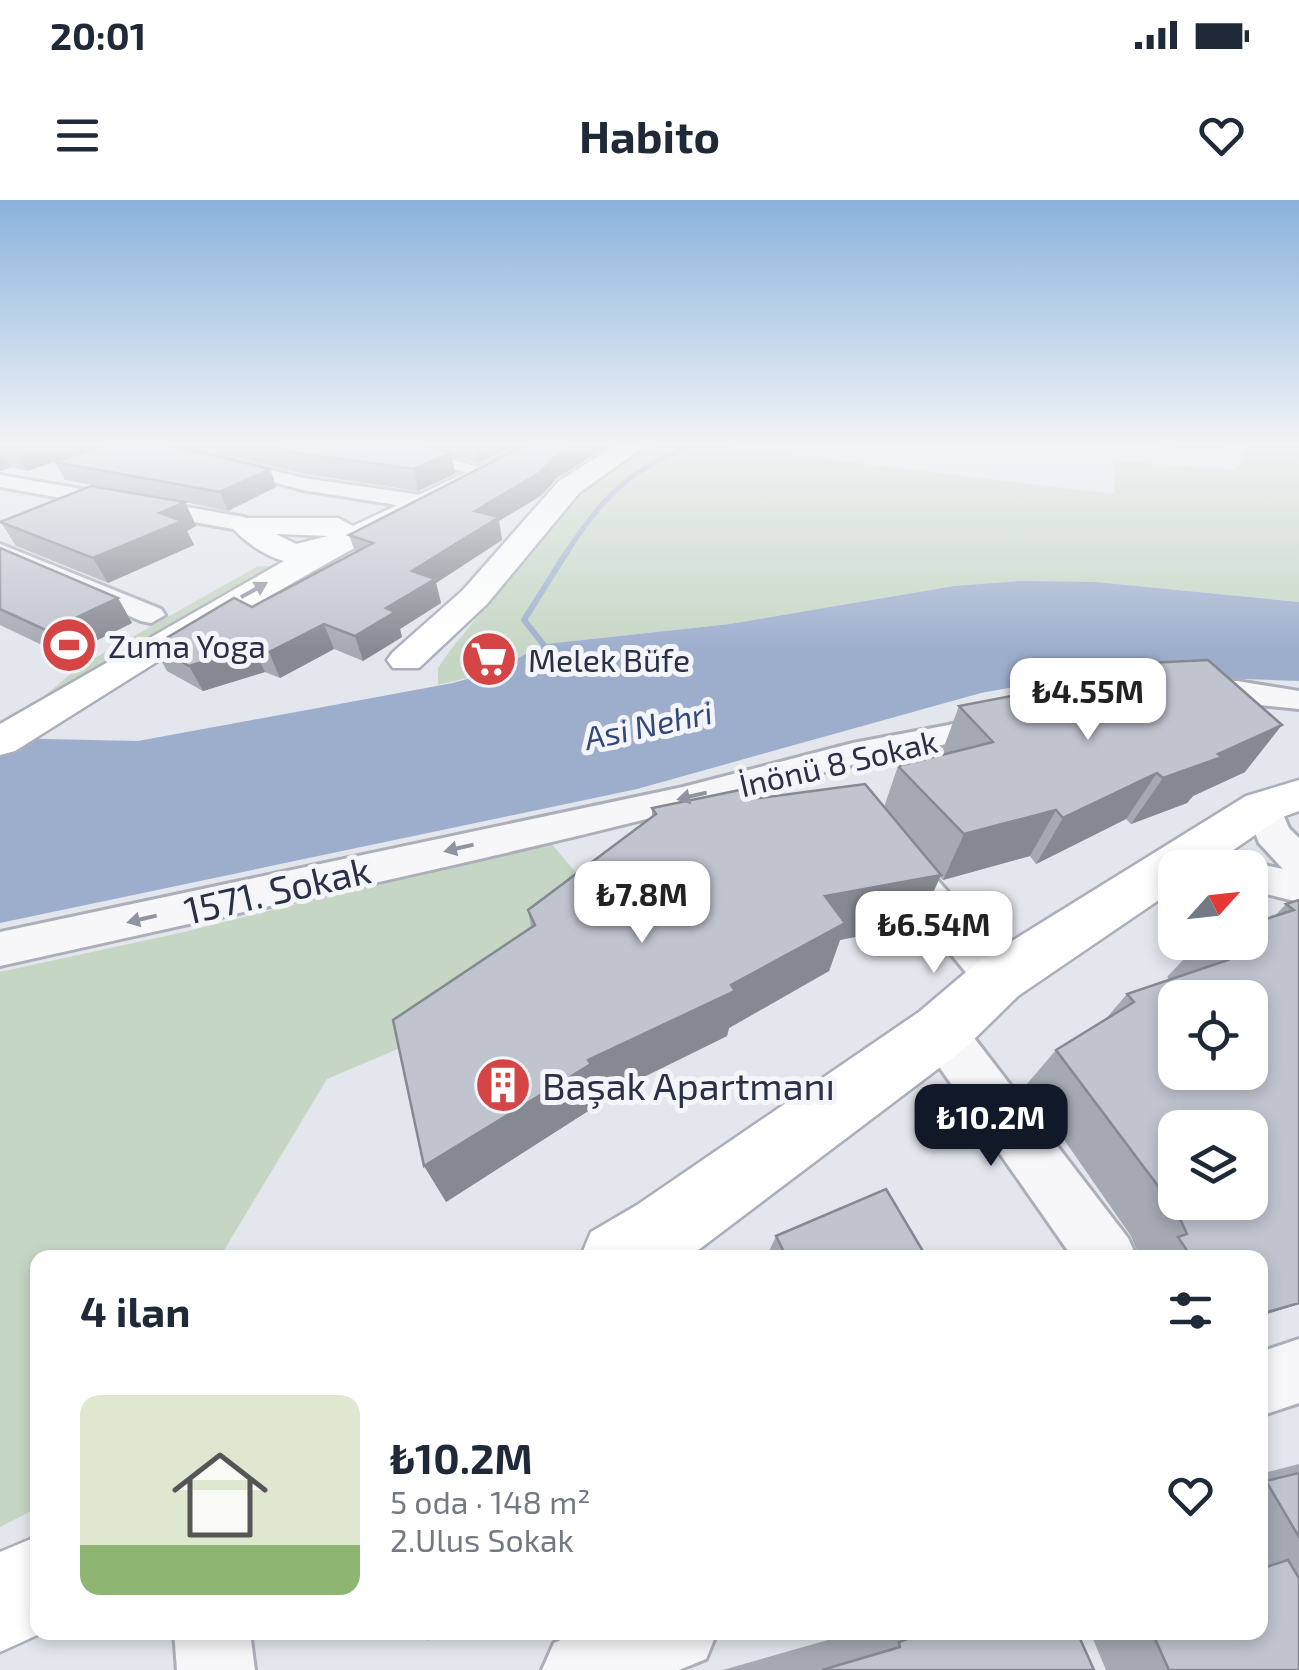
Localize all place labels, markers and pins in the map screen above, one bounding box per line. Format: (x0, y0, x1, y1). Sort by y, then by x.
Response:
sports icon: Zuma Yoga (39, 615, 99, 675)
place label: Zuma Yoga (108, 626, 266, 664)
supermarket icon: Melek Büfe (459, 629, 519, 689)
place label: Melek Büfe (528, 640, 690, 678)
pin: ₺4.55M (1007, 658, 1169, 743)
pin: ₺7.8M (572, 861, 712, 946)
pin: ₺6.54M (853, 891, 1015, 976)
building icon: Başak Apartmanı (473, 1055, 533, 1115)
place label: Başak Apartmanı (542, 1062, 835, 1109)
pin: ₺10.2M (910, 1084, 1072, 1169)

